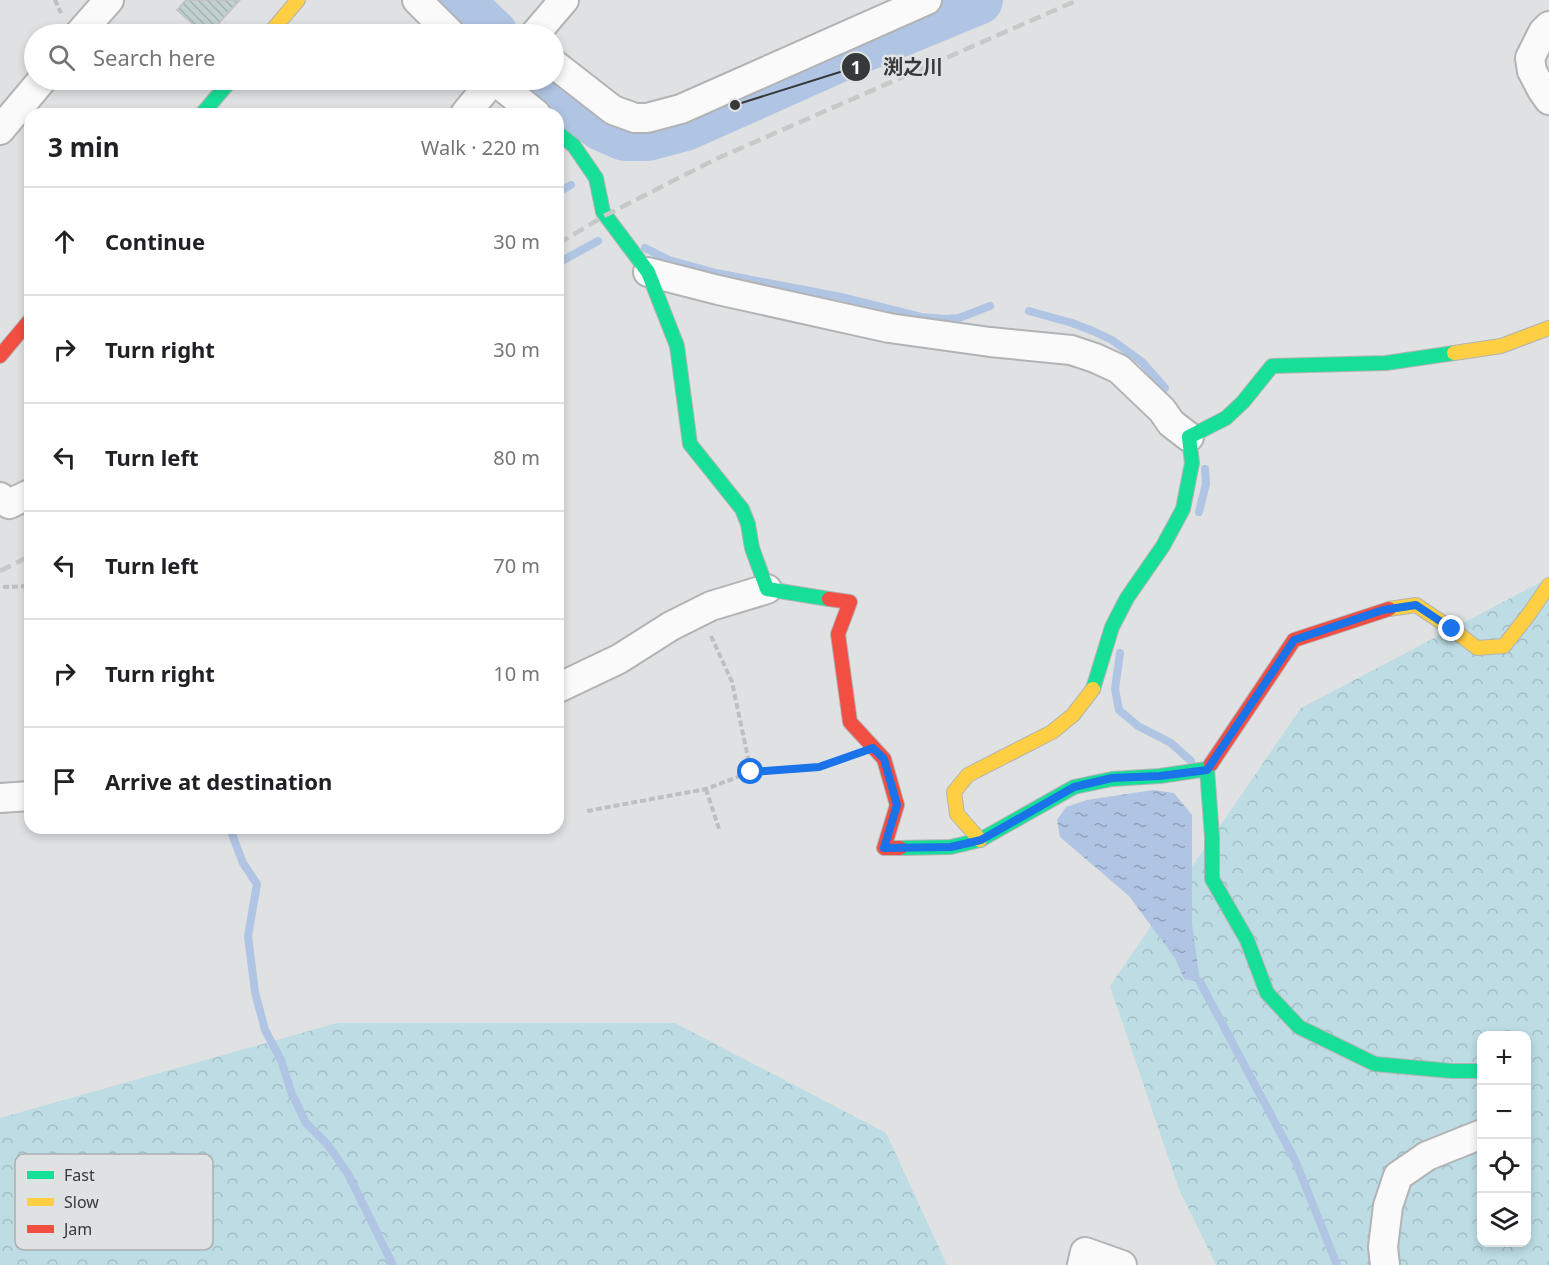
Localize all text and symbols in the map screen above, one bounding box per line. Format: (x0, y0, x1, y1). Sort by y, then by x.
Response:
search box (24, 24, 564, 90)
icon: search (45, 41, 78, 74)
text: Search here (93, 42, 215, 72)
callout: 渕之川 (841, 48, 955, 86)
text: 渕之川 (883, 53, 943, 80)
text: 1 (851, 55, 861, 79)
text: 3 min (48, 129, 120, 165)
text: Walk · 220 m (421, 134, 540, 161)
icon: ahead (48, 225, 81, 258)
text: Continue (105, 226, 205, 256)
text: 30 m (493, 228, 540, 255)
icon: right (48, 333, 81, 366)
text: Turn right (105, 334, 215, 364)
text: 30 m (493, 336, 540, 363)
icon: left (48, 441, 81, 474)
text: Turn left (105, 442, 199, 472)
text: 80 m (493, 444, 540, 471)
icon: left (48, 549, 81, 582)
text: Turn left (105, 550, 199, 580)
text: 70 m (493, 552, 540, 579)
route end (1438, 615, 1464, 641)
icon: right (48, 657, 81, 690)
text: Turn right (105, 658, 215, 688)
text: 10 m (493, 660, 540, 687)
route start (737, 758, 763, 784)
icon: arrive (48, 765, 81, 798)
text: Arrive at destination (105, 766, 332, 796)
map controls (1477, 1031, 1531, 1247)
button: + (1477, 1031, 1531, 1085)
button: − (1477, 1085, 1531, 1139)
button: locate (1477, 1139, 1531, 1193)
legend (15, 1154, 213, 1250)
text: Fast (64, 1164, 95, 1186)
text: Slow (64, 1191, 99, 1213)
button: layers (1477, 1193, 1531, 1247)
text: Jam (62, 1218, 92, 1240)

